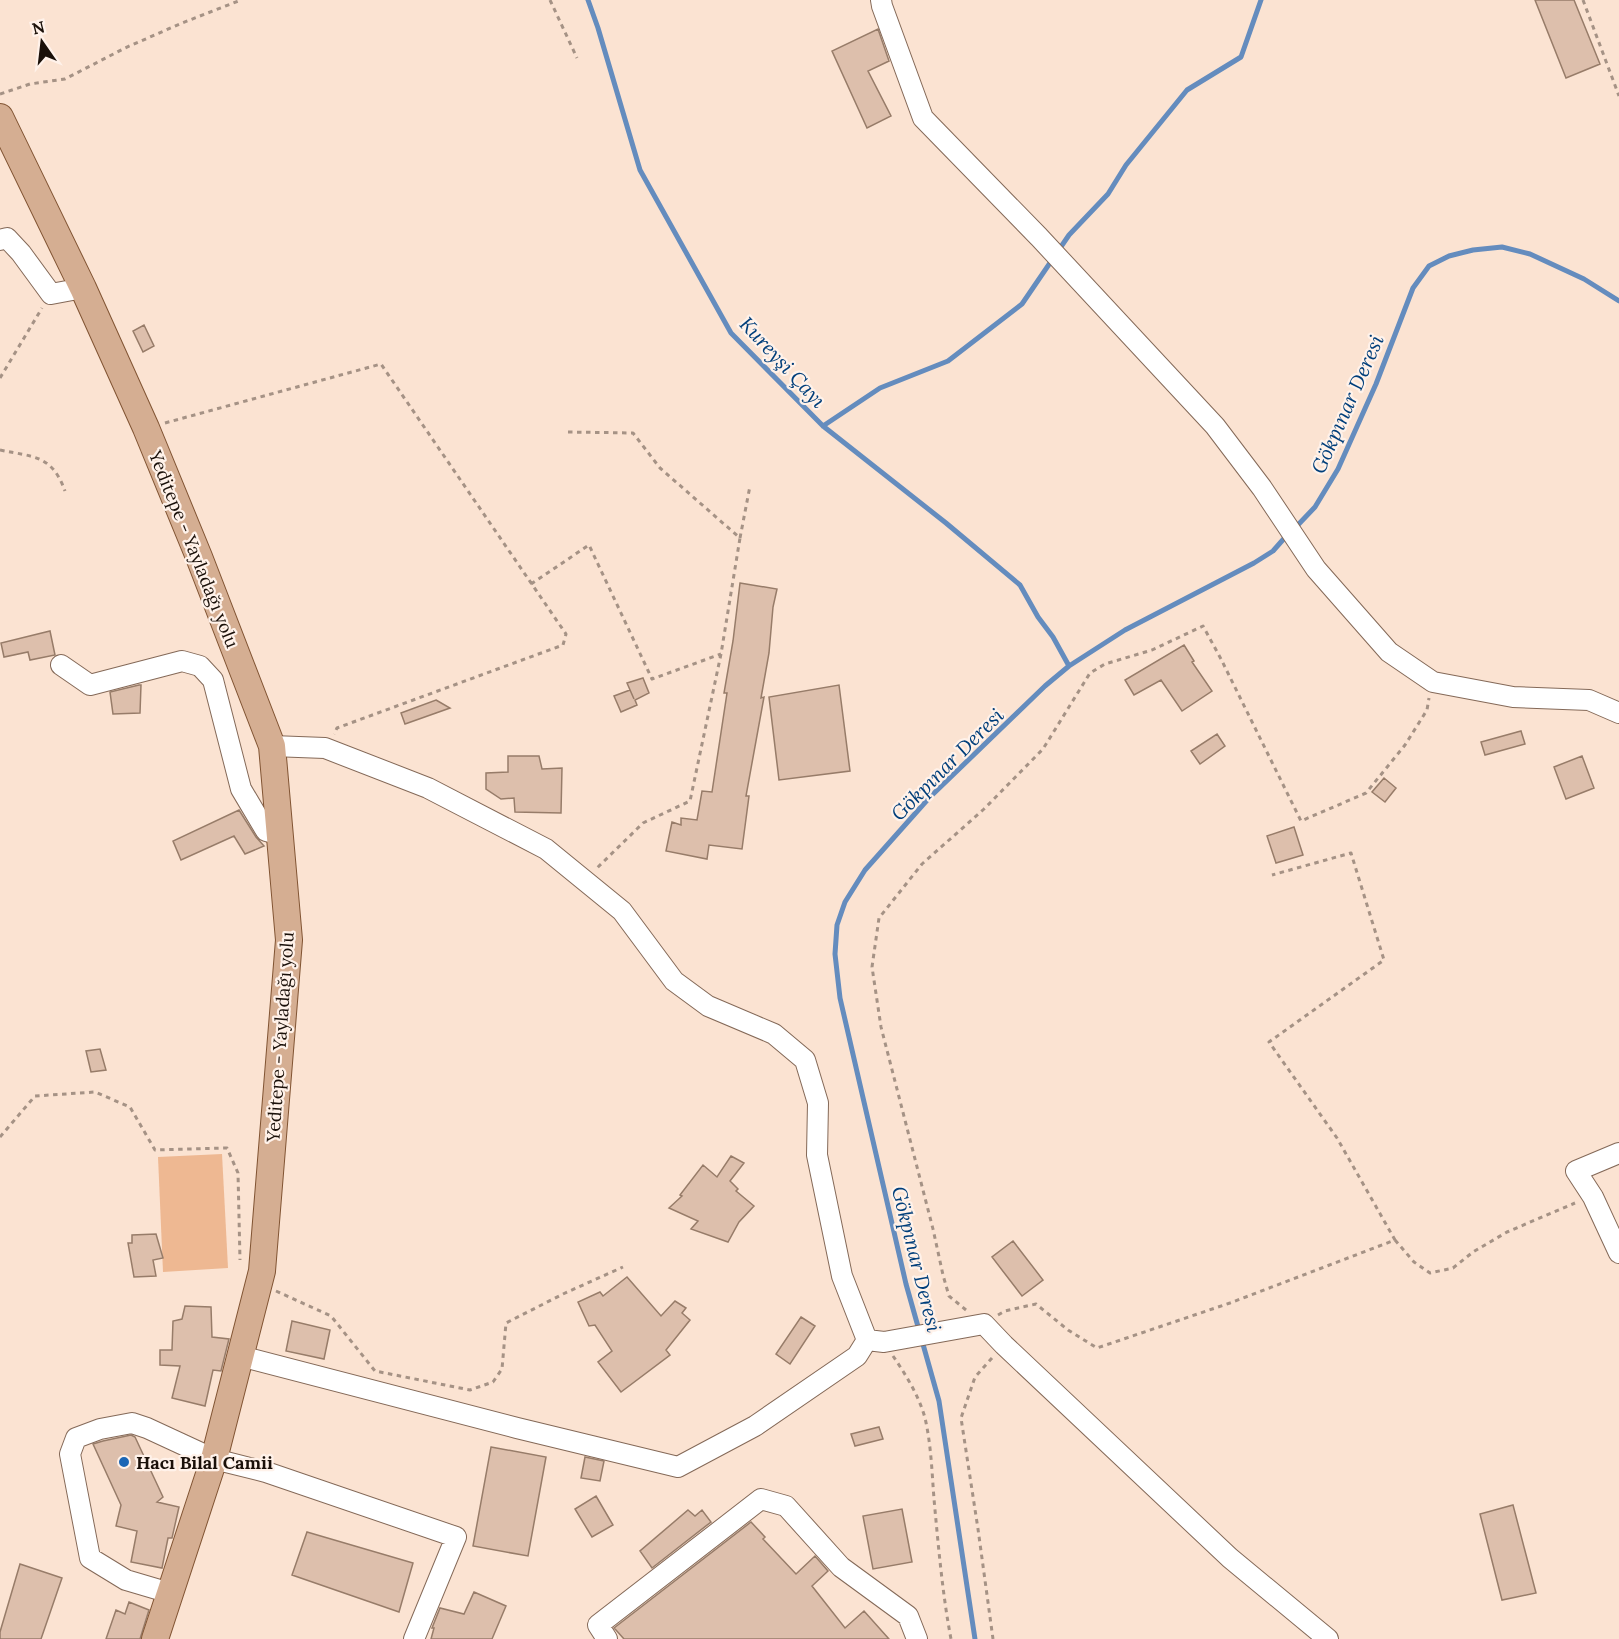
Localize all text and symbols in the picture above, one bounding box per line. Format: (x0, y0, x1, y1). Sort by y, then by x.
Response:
north arrow (12, 12, 72, 72)
text: N (30, 16, 47, 39)
water label: Kureyşi Çayı (735, 311, 832, 413)
water label: Gökpınar Deresi (1305, 330, 1389, 477)
street label: Yeditepe - Yayladağı yolu (143, 446, 244, 651)
water label: Gökpınar Deresi (885, 702, 1009, 826)
street label: Yeditepe - Yayladağı yolu (261, 931, 299, 1144)
water label: Gökpınar Deresi (887, 1184, 947, 1335)
place label: Hacı Bilal Camii (136, 1451, 273, 1474)
marker: Hacı Bilal Camii (117, 1455, 131, 1469)

